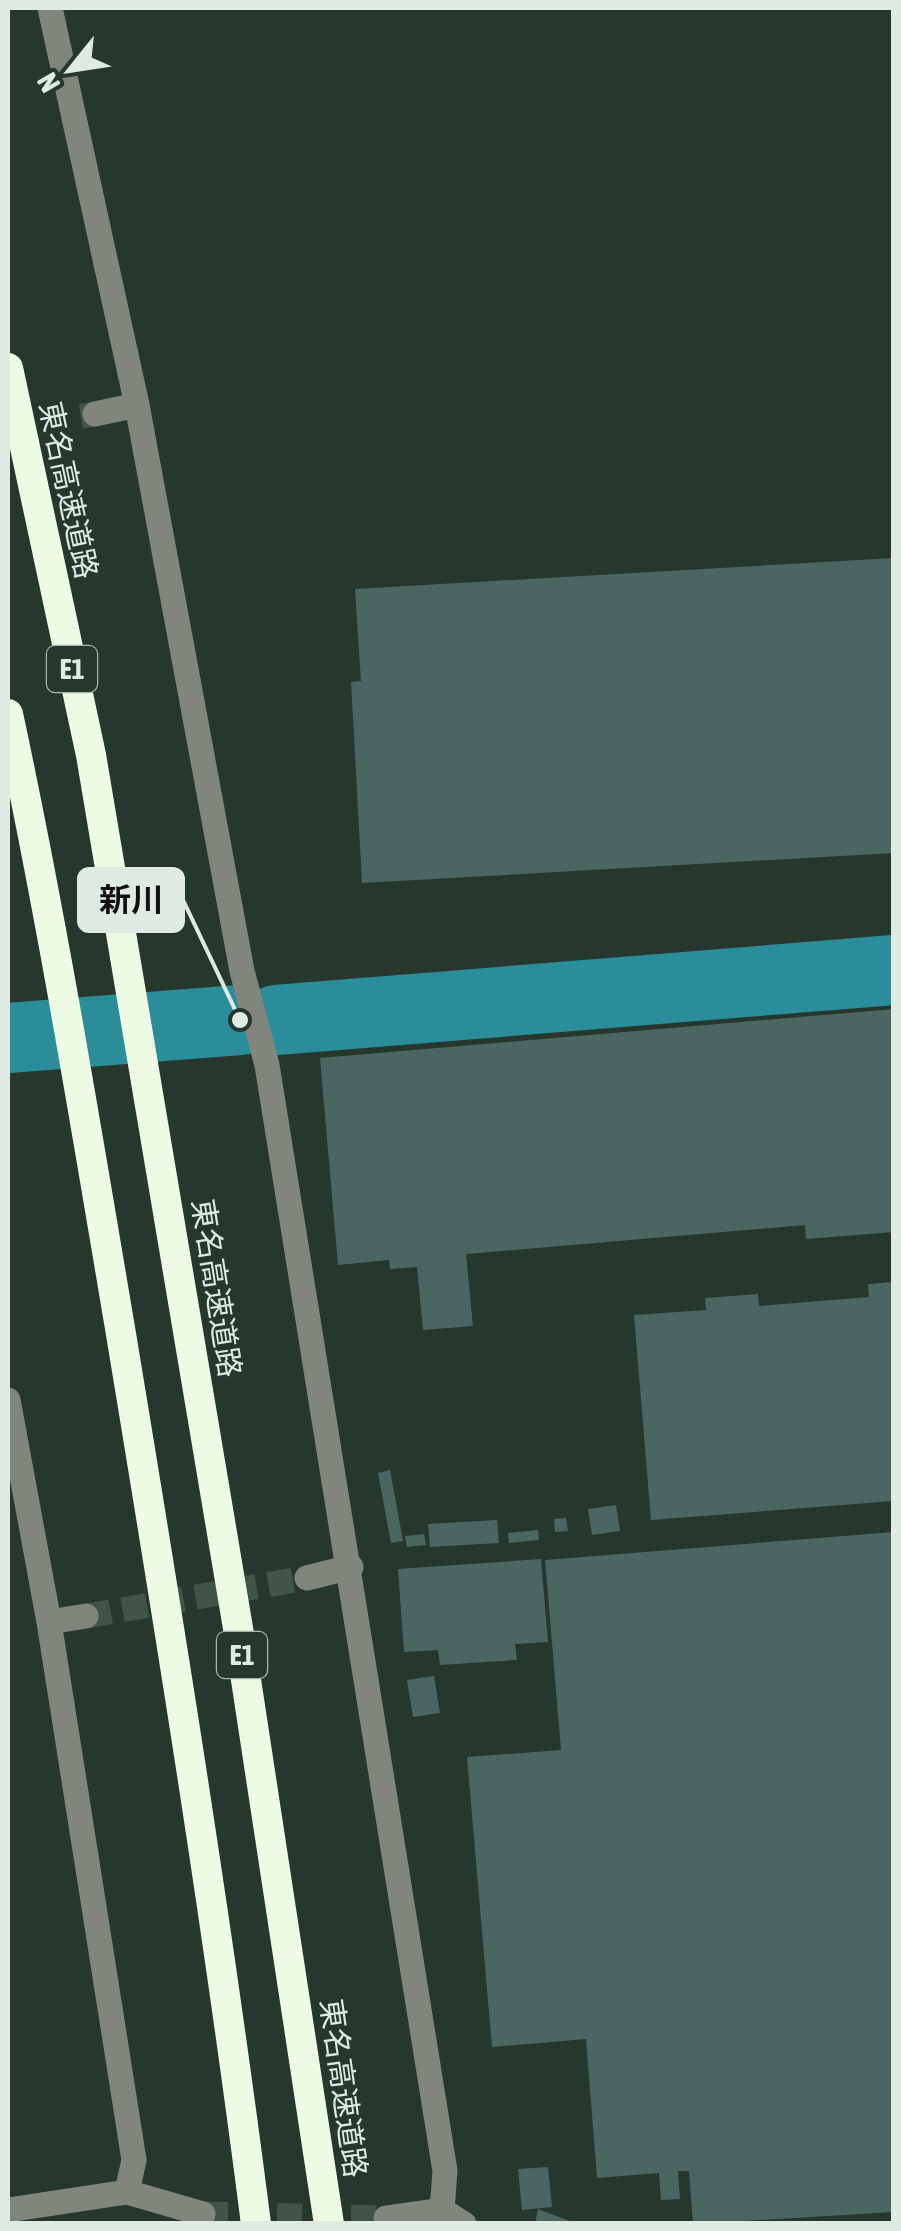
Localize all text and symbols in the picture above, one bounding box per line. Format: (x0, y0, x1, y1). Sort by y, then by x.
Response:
north arrow (20, 20, 120, 120)
text: N (30, 67, 66, 98)
street label: 東名高速道路 (34, 398, 104, 582)
road number: E1 (47, 646, 97, 692)
callout: 新川 (79, 869, 183, 931)
text: 新川 (99, 881, 163, 918)
street label: 東名高速道路 (186, 1196, 248, 1380)
road number: E1 (217, 1632, 267, 1678)
street label: 東名高速道路 (315, 1997, 373, 2179)

